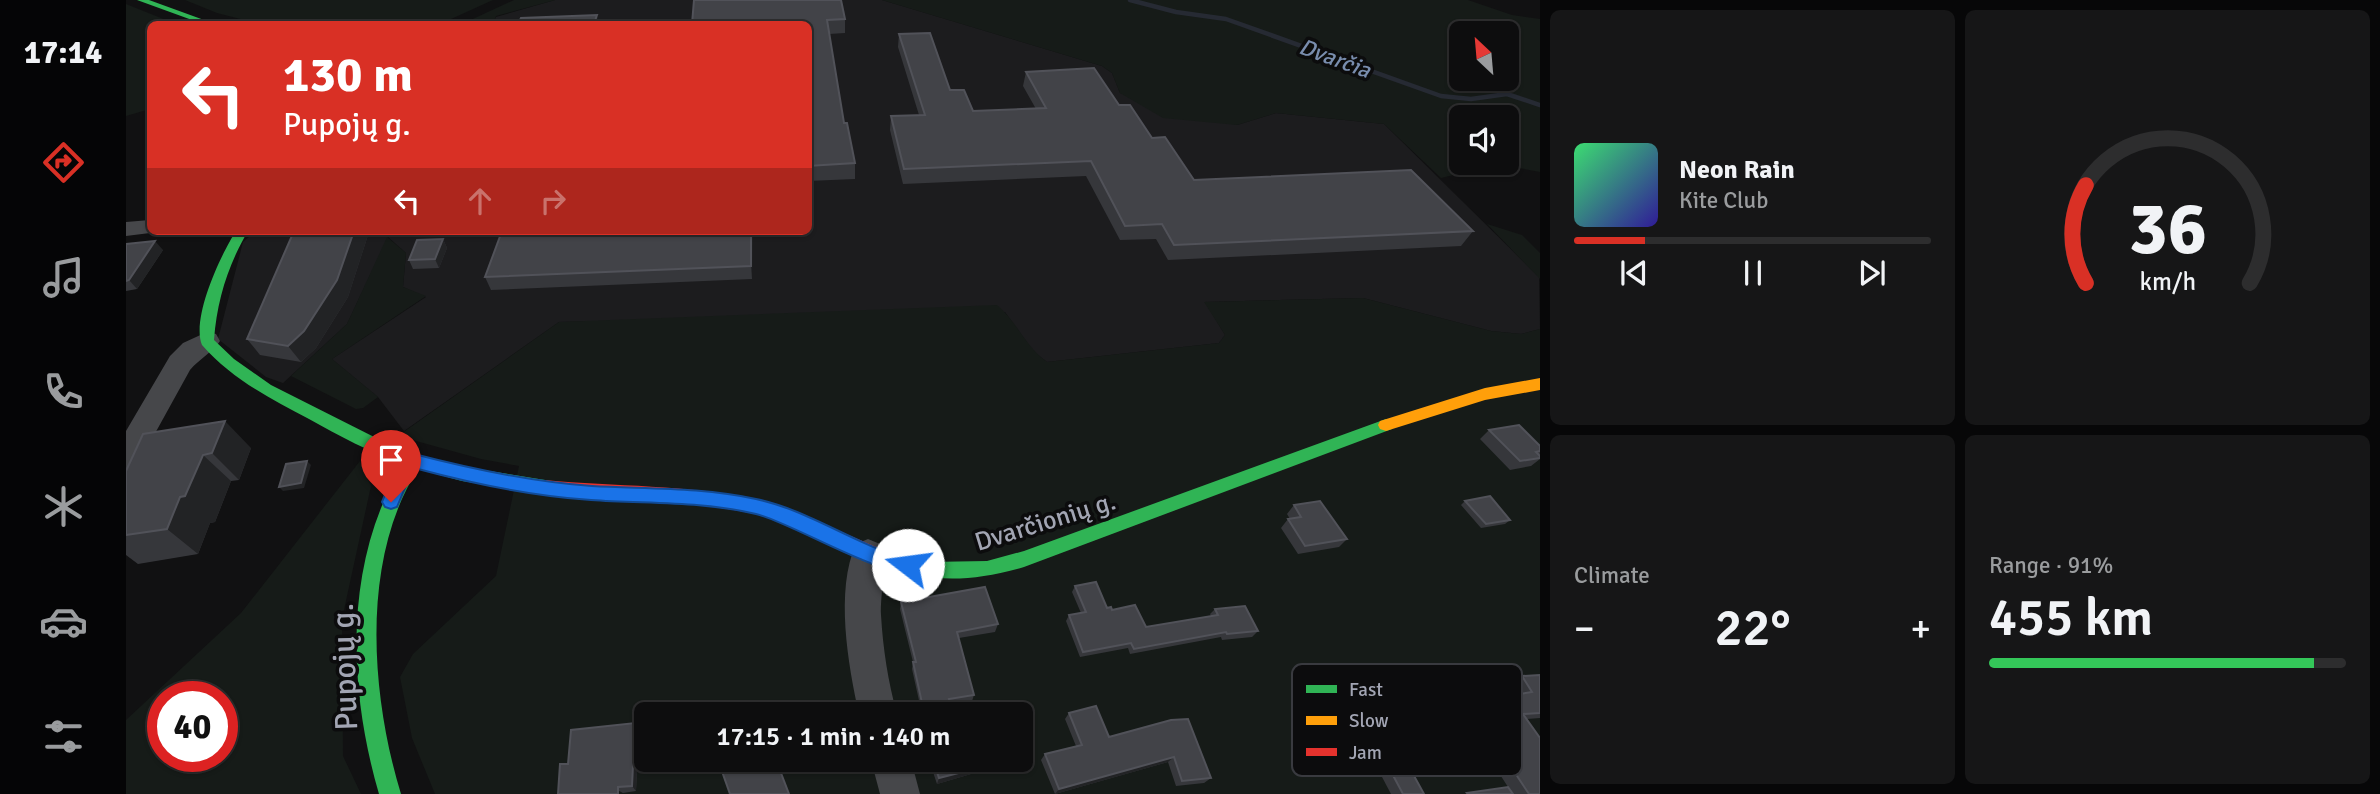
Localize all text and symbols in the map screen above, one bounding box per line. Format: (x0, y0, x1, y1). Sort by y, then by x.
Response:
north arrow (1449, 21, 1519, 91)
map controls (1449, 21, 1519, 175)
water label: Dvarčia (1295, 32, 1376, 85)
text: 17:14 (24, 33, 102, 72)
text: 130 m (283, 45, 413, 105)
icon: left (168, 49, 259, 140)
text: Pupojų g. (283, 105, 411, 144)
button: sound (1449, 105, 1519, 175)
icon: directions (39, 138, 88, 187)
text: Neon Rain (1679, 154, 1795, 186)
icon: left (388, 182, 426, 220)
icon: ahead (461, 182, 499, 220)
icon: right (534, 182, 572, 220)
text: Kite Club (1679, 186, 1768, 215)
text: 36 (2128, 186, 2207, 275)
icon: music (39, 253, 88, 302)
icon: previous (1615, 254, 1653, 292)
icon: pause (1734, 254, 1772, 292)
icon: next (1853, 254, 1891, 292)
text: km/h (2139, 266, 2196, 297)
icon: phone (39, 367, 88, 416)
pin (361, 430, 421, 502)
icon: arrive (372, 441, 410, 479)
icon: climate (39, 482, 88, 531)
street label: Dvarčionių g. (971, 485, 1120, 559)
position arrow (871, 528, 945, 602)
text: Range · 91% (1989, 551, 2113, 580)
text: Climate (1574, 561, 1650, 590)
text: 455 km (1989, 586, 2153, 650)
text: 22° (1714, 596, 1791, 660)
icon: car (39, 597, 88, 646)
street label: Pupojų g. (323, 603, 366, 731)
text: − (1574, 605, 1595, 652)
text: + (1910, 605, 1931, 652)
legend (1292, 664, 1522, 776)
text: Fast (1349, 678, 1383, 702)
speed limit sign: 40 (147, 681, 238, 772)
text: Slow (1349, 709, 1389, 733)
icon: filters (39, 712, 88, 761)
text: 17:15 · 1 min · 140 m (717, 721, 950, 753)
text: Jam (1349, 741, 1382, 765)

